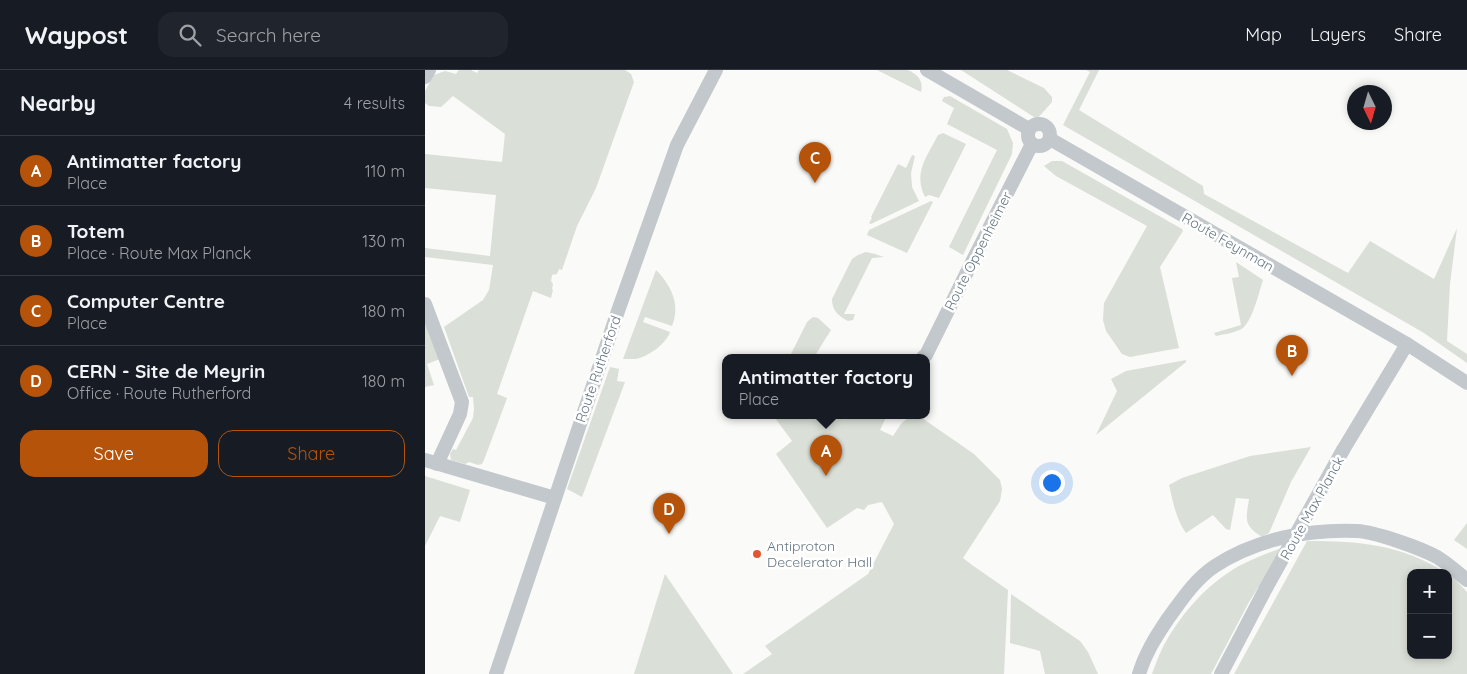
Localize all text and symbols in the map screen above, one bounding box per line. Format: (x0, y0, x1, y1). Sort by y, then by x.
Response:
search box (158, 12, 508, 57)
text: Waypost (25, 20, 128, 50)
icon: search (176, 21, 204, 49)
text: Search here (216, 23, 321, 47)
text: Map (1245, 23, 1282, 46)
text: Layers (1310, 23, 1366, 46)
text: Share (1394, 23, 1442, 46)
north arrow (1347, 85, 1392, 130)
text: Nearby (20, 90, 96, 116)
text: 4 results (344, 93, 405, 113)
pin: C (799, 142, 831, 183)
text: Antimatter factory (67, 149, 241, 173)
text: A (31, 161, 41, 181)
text: 110 m (365, 161, 405, 181)
text: Place (67, 173, 107, 193)
street label: Route Oppenheimer (940, 188, 1016, 313)
street label: Route Feynman (1179, 208, 1277, 276)
text: Totem (67, 219, 125, 243)
text: B (31, 231, 41, 251)
text: 130 m (362, 231, 405, 251)
text: Place · Route Max Planck (67, 243, 251, 263)
text: Computer Centre (67, 289, 225, 313)
text: C (31, 301, 41, 321)
text: 180 m (362, 301, 405, 321)
text: Place (67, 313, 107, 333)
street label: Route Rutherford (571, 313, 625, 425)
pin: B (1276, 335, 1308, 376)
popup (722, 354, 930, 419)
text: CERN - Site de Meyrin (67, 359, 265, 383)
text: Antimatter factory (739, 365, 913, 389)
text: D (30, 371, 42, 391)
text: 180 m (362, 371, 405, 391)
text: Office · Route Rutherford (67, 383, 251, 403)
text: Place (739, 389, 779, 409)
button: Save (20, 430, 208, 477)
button: Share (218, 430, 405, 477)
pin: A (810, 435, 842, 476)
street label: Route Max Planck (1276, 453, 1348, 563)
your location (1039, 470, 1065, 496)
pin: D (653, 493, 685, 534)
place label: Antiproton Decelerator Hall (767, 537, 872, 571)
marker: Antiproton Decelerator Hall (751, 548, 763, 560)
map controls (1407, 569, 1452, 659)
button: + (1407, 569, 1452, 614)
button: − (1407, 614, 1452, 659)

